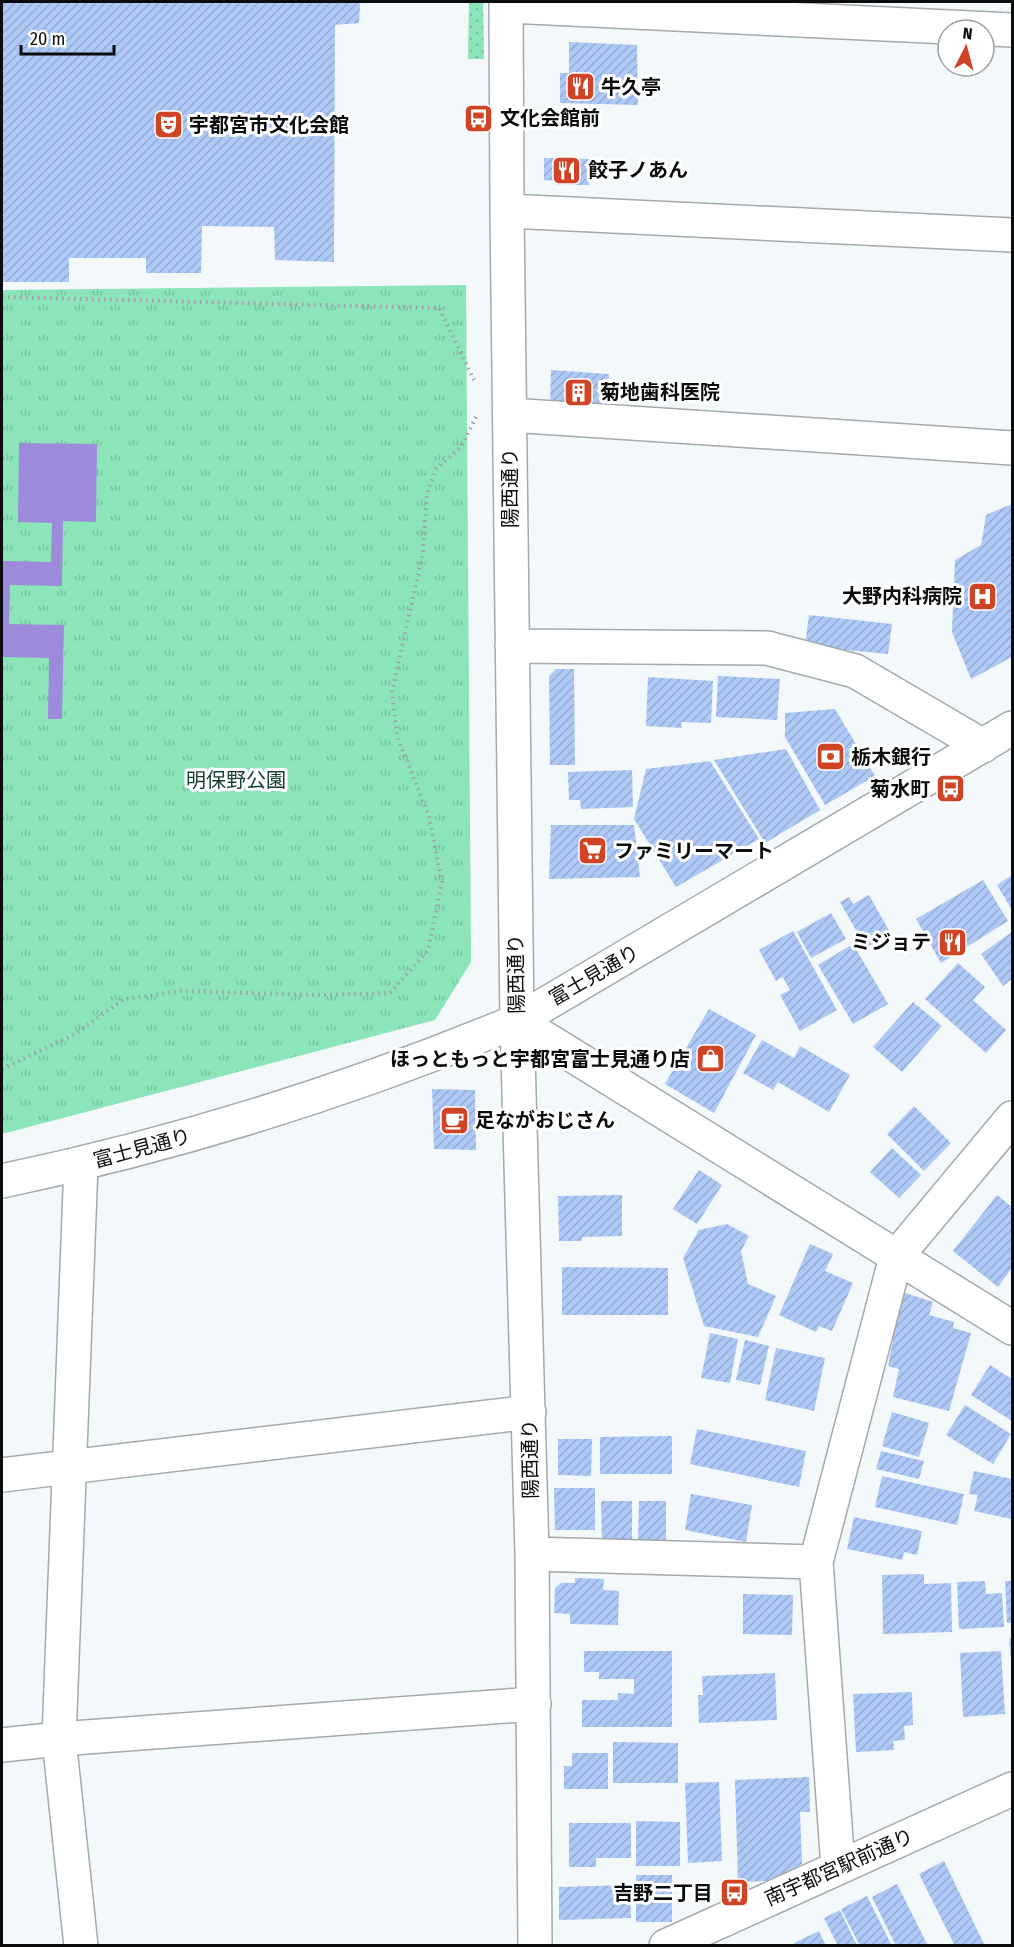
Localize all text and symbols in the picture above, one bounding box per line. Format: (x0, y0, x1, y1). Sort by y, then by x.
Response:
scale bar (21, 18, 114, 56)
north arrow (936, 18, 996, 78)
text: N (962, 24, 973, 44)
text: 20 m (30, 28, 65, 50)
restaurant icon: 牛久亭 (564, 71, 596, 103)
place label: 牛久亭 (601, 75, 661, 99)
bus stop icon: 文化会館前 (463, 102, 495, 134)
place label: 文化会館前 (500, 106, 600, 130)
theatre icon: 宇都宮市文化会館 (152, 109, 184, 141)
place label: 宇都宮市文化会館 (189, 113, 349, 137)
restaurant icon: 餃子ノあん (551, 154, 583, 186)
place label: 餃子ノあん (588, 158, 688, 182)
building icon: 菊地歯科医院 (563, 376, 595, 408)
place label: 菊地歯科医院 (600, 380, 720, 404)
street label: 陽西通り (498, 448, 522, 528)
hospital icon: 大野内科病院 (967, 580, 999, 612)
place label: 大野内科病院 (842, 584, 962, 608)
bank icon: 栃木銀行 (814, 741, 846, 773)
place label: 栃木銀行 (851, 745, 931, 769)
park label: 明保野公園 (186, 768, 286, 792)
bus stop icon: 菊水町 (935, 773, 967, 805)
place label: 菊水町 (870, 777, 930, 801)
supermarket icon: ファミリーマート (577, 835, 609, 867)
place label: ファミリーマート (614, 839, 774, 863)
restaurant icon: ミジョテ (936, 926, 968, 958)
place label: ミジョテ (851, 930, 931, 954)
street label: 陽西通り (503, 934, 529, 1014)
street label: 富士見通り (545, 940, 643, 1010)
shop icon: ほっともっと宇都宮富士見通り店 (695, 1043, 727, 1075)
place label: ほっともっと宇都宮富士見通り店 (390, 1047, 690, 1071)
cafe icon: 足ながおじさん (438, 1104, 470, 1136)
place label: 足ながおじさん (475, 1108, 615, 1132)
street label: 富士見通り (91, 1123, 193, 1173)
street label: 陽西通り (517, 1419, 543, 1499)
street label: 南宇都宮駅前通り (761, 1823, 917, 1911)
bus stop icon: 吉野二丁目 (718, 1877, 750, 1909)
place label: 吉野二丁目 (613, 1881, 713, 1905)

